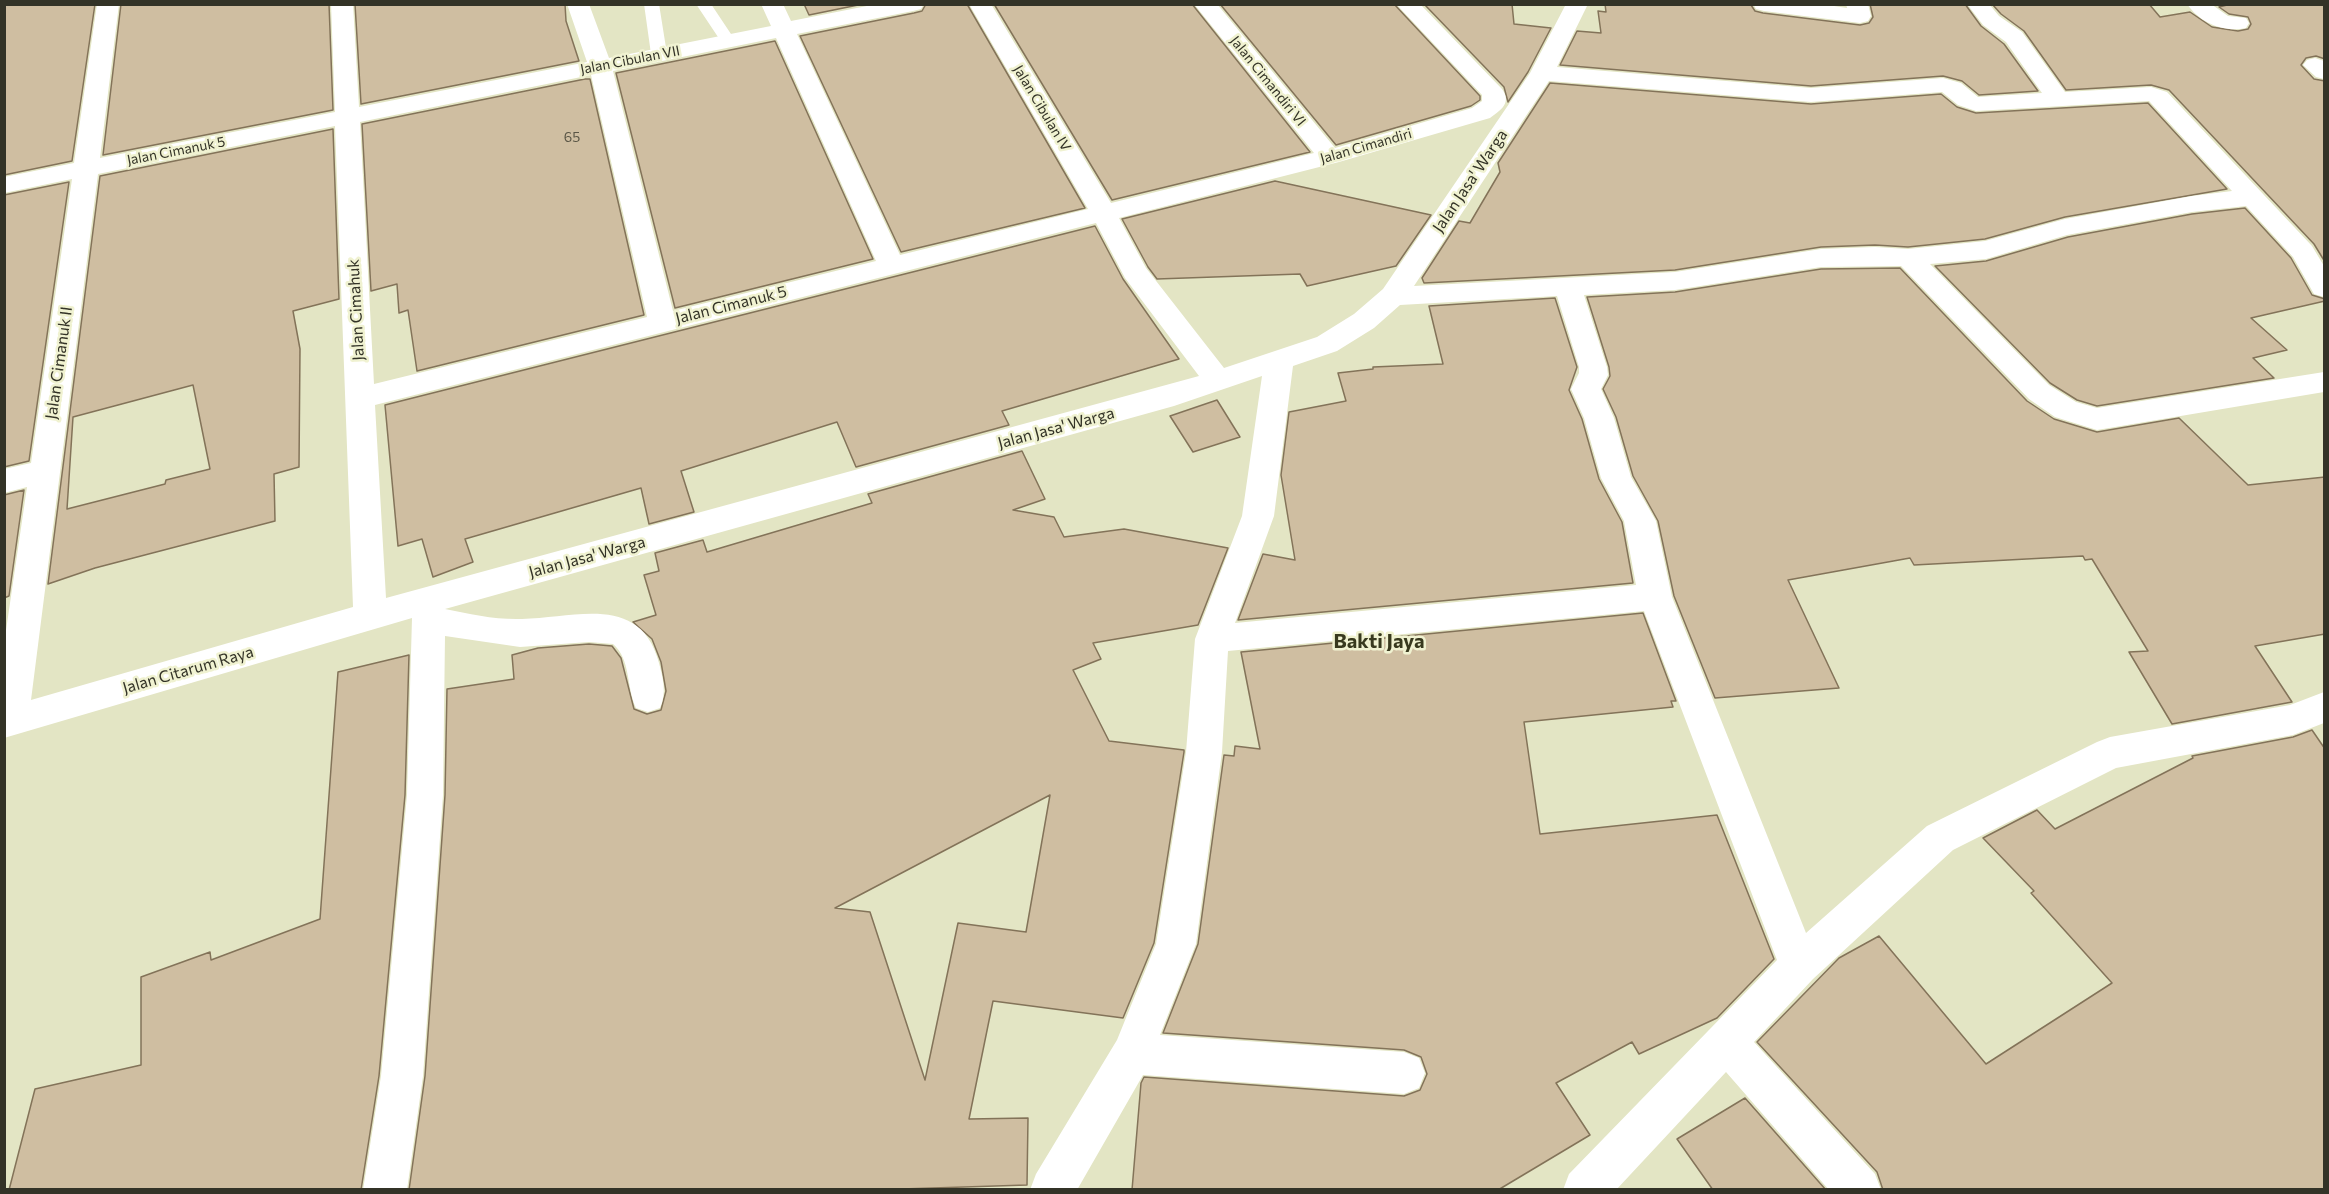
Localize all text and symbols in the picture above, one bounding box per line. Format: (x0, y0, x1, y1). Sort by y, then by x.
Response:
street label: Jalan Cimandiri VI (1227, 33, 1309, 129)
street label: Jalan Cibulan VII (579, 42, 681, 78)
street label: Jalan Cibulan IV (1010, 62, 1074, 154)
street label: Jalan Cimandiri (1318, 125, 1414, 167)
street label: Jalan Jasa' Warga (1429, 126, 1511, 236)
house number: 65 (564, 129, 580, 145)
street label: Jalan Cimanuk 5 (125, 133, 227, 169)
street label: Jalan Cimahuk (344, 259, 368, 361)
street label: Jalan Cimanuk 5 (673, 282, 789, 328)
street label: Jalan Cimanuk II (42, 305, 76, 421)
street label: Jalan Jasa' Warga (996, 403, 1116, 453)
street label: Jalan Jasa' Warga (527, 532, 647, 582)
district label: Bakti Jaya (1333, 629, 1425, 653)
street label: Jalan Citarum Raya (120, 642, 256, 698)

